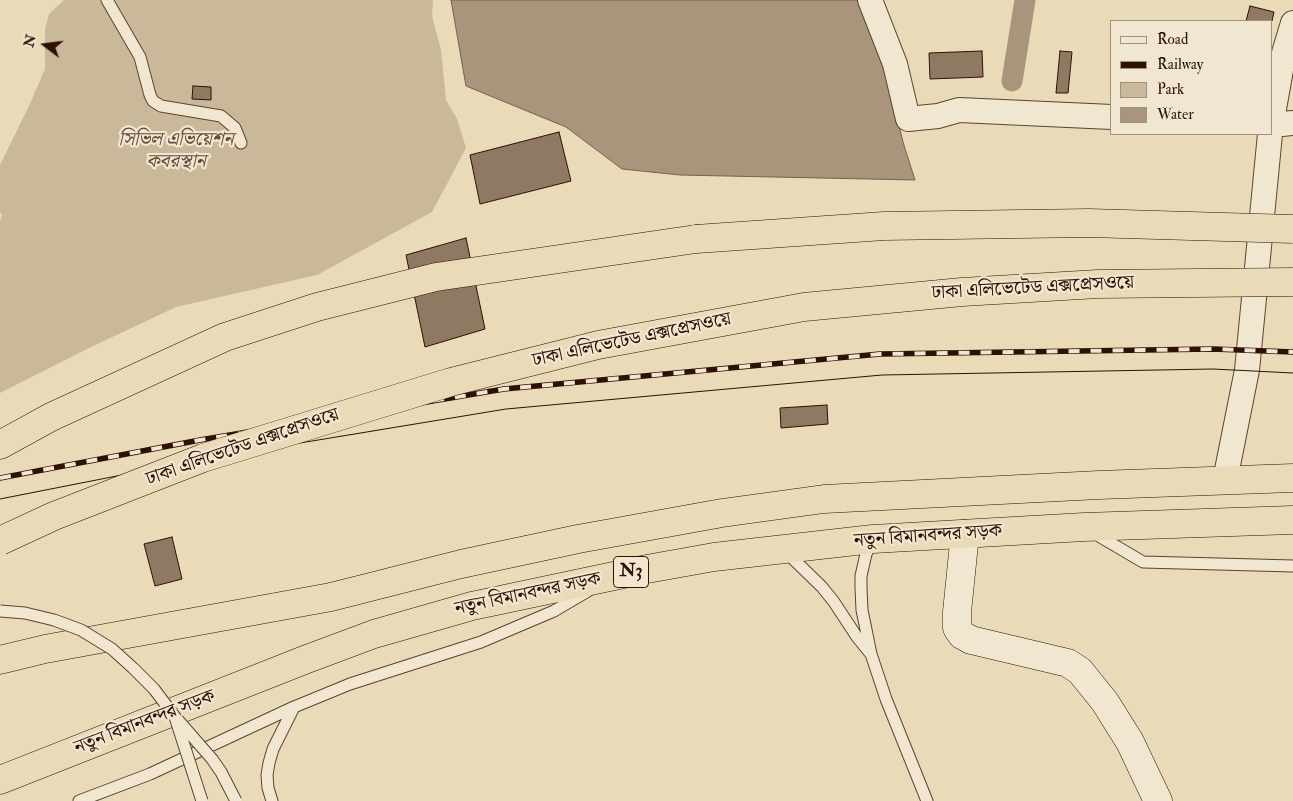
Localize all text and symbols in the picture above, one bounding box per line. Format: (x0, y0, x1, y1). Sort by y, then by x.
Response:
north arrow (20, 20, 70, 70)
legend (1110, 20, 1273, 135)
text: Road (1157, 30, 1188, 49)
text: N (20, 33, 40, 49)
text: Railway (1157, 55, 1203, 74)
text: Park (1157, 80, 1184, 99)
text: Water (1157, 105, 1194, 124)
park label: সিভিল এভিয়েশন কবরস্থান (119, 130, 233, 174)
street label: ঢাকা এলিভেটেড এক্সপ্রেসওয়ে (931, 272, 1135, 306)
street label: ঢাকা এলিভেটেড এক্সপ্রেসওয়ে (531, 309, 733, 373)
street label: ঢাকা এলিভেটেড এক্সপ্রেসওয়ে (144, 404, 342, 492)
street label: নতুন বিমানবন্দর সড়ক (853, 520, 1003, 554)
road number: N3 (614, 556, 648, 588)
street label: নতুন বিমানবন্দর সড়ক (453, 568, 603, 622)
street label: নতুন বিমানবন্দর সড়ক (72, 686, 218, 760)

